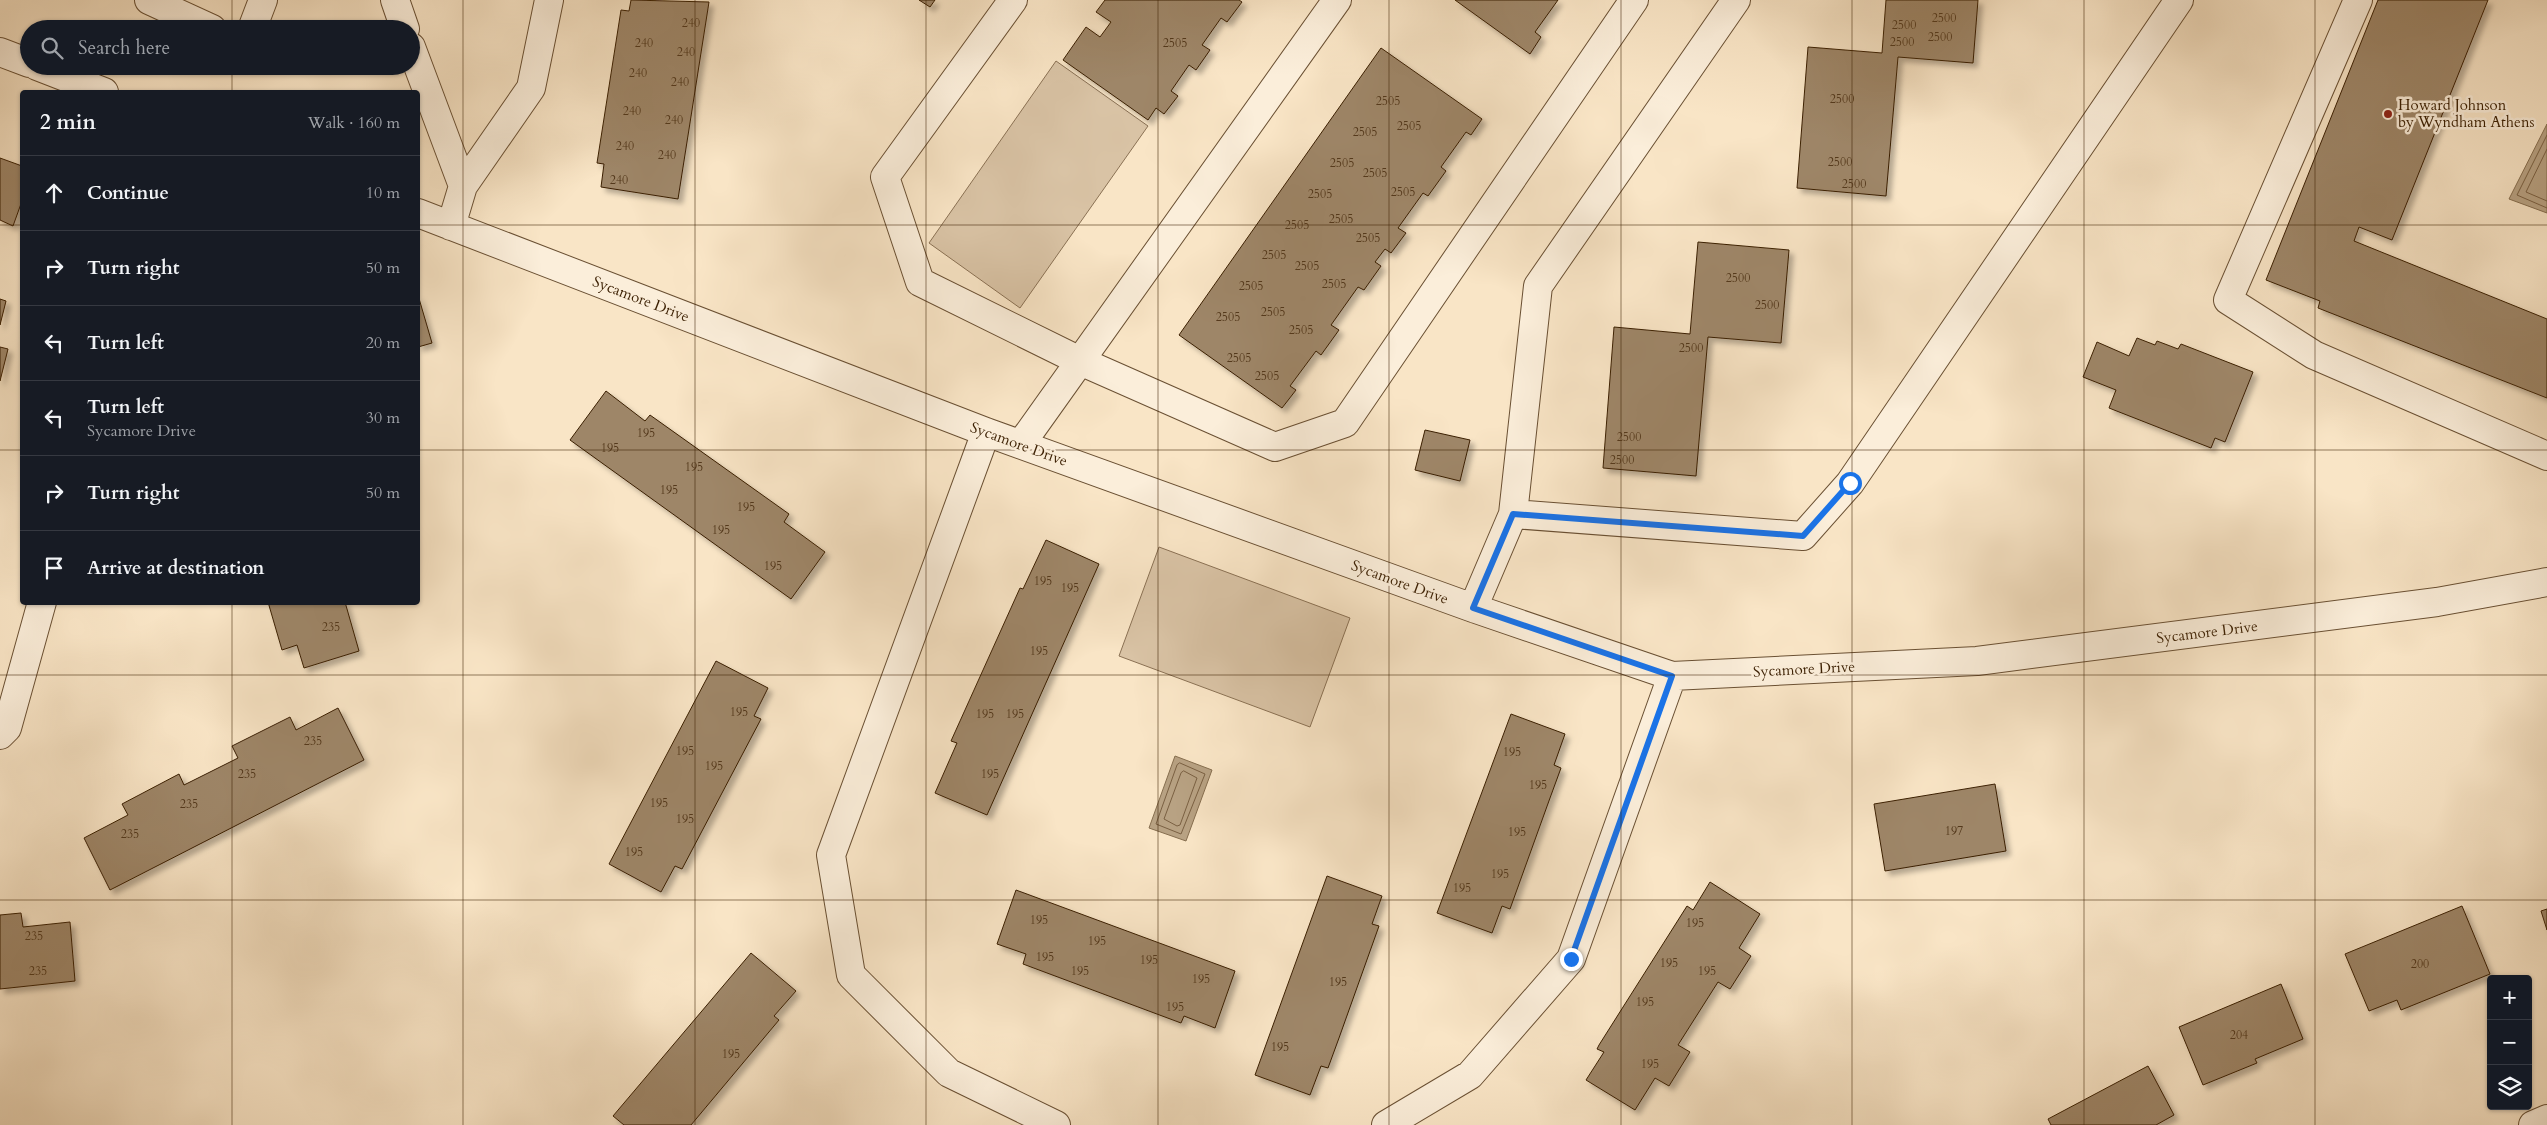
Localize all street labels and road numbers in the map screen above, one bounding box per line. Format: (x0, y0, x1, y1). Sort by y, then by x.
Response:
street label: Sycamore Drive (590, 271, 692, 327)
street label: Sycamore Drive (968, 417, 1071, 471)
street label: Sycamore Drive (1349, 555, 1452, 609)
street label: Sycamore Drive (2155, 616, 2259, 648)
street label: Sycamore Drive (1752, 656, 1856, 682)

